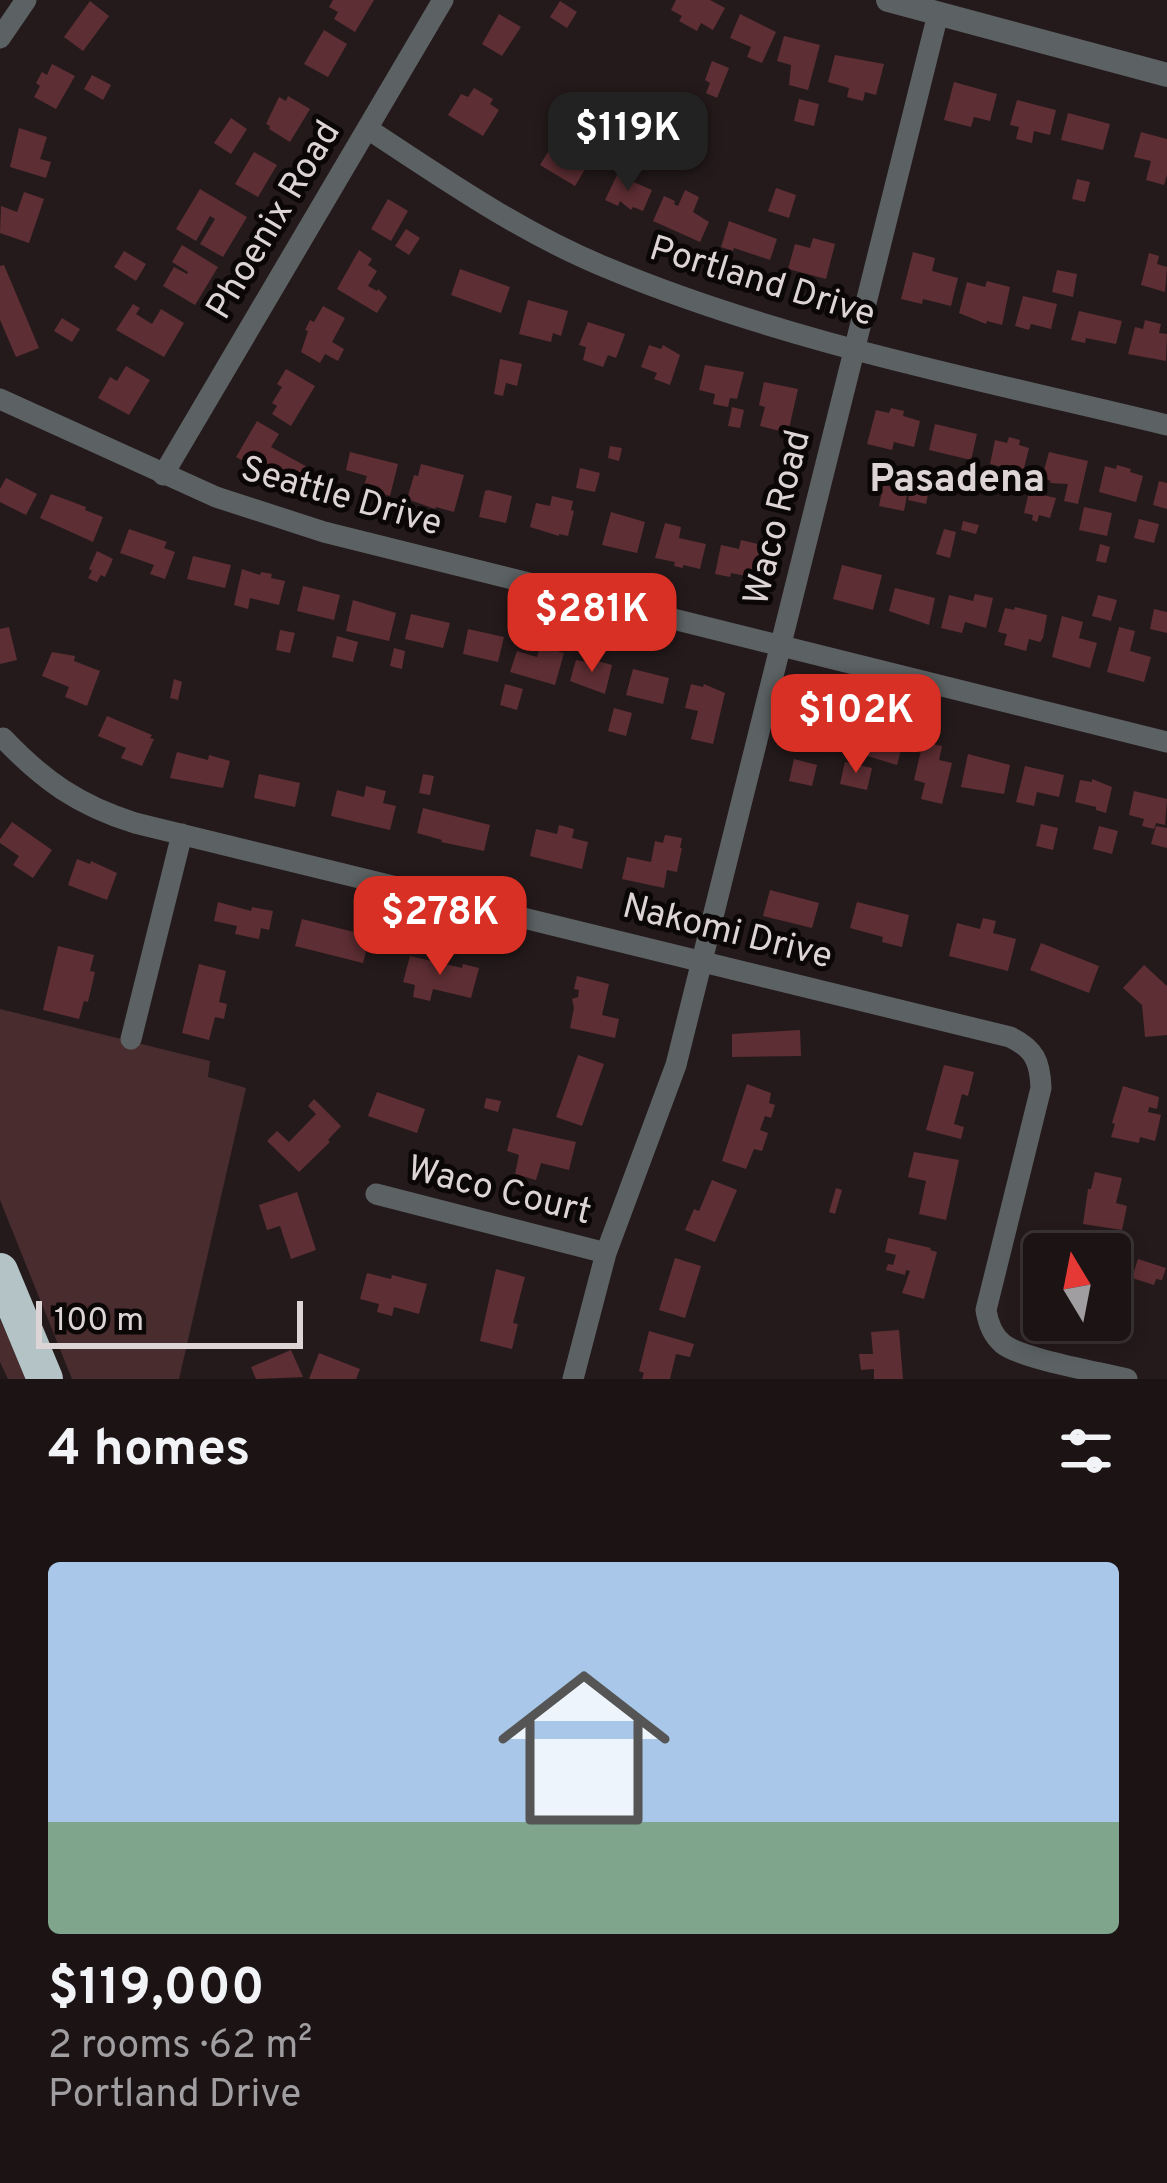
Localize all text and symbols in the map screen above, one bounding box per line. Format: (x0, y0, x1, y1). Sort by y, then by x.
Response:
pin: $119K (544, 92, 712, 194)
text: $119K (575, 106, 681, 155)
street label: Phoenix Road (198, 113, 352, 329)
street label: Portland Drive (644, 227, 880, 339)
street label: Waco Road (735, 426, 823, 610)
street label: Seattle Drive (235, 447, 447, 549)
district label: Pasadena (869, 457, 1045, 506)
pin: $281K (508, 573, 676, 675)
text: $281K (535, 587, 649, 636)
pin: $102K (772, 674, 940, 776)
text: $102K (798, 688, 914, 737)
pin: $278K (356, 876, 524, 978)
street label: Nakomi Drive (617, 885, 837, 981)
text: $278K (381, 890, 499, 939)
street label: Waco Court (402, 1147, 596, 1237)
north arrow (1023, 1233, 1131, 1341)
map controls (1023, 1233, 1131, 1341)
scale bar (36, 1295, 303, 1348)
text: 100 m (54, 1301, 144, 1343)
icon: filters (1053, 1418, 1119, 1484)
text: 4 homes (48, 1419, 250, 1484)
icon: home (476, 1640, 692, 1856)
text: $119,000 (48, 1958, 265, 2023)
text: 2 rooms · 62 m² (48, 2023, 312, 2072)
text: Portland Drive (48, 2072, 301, 2121)

